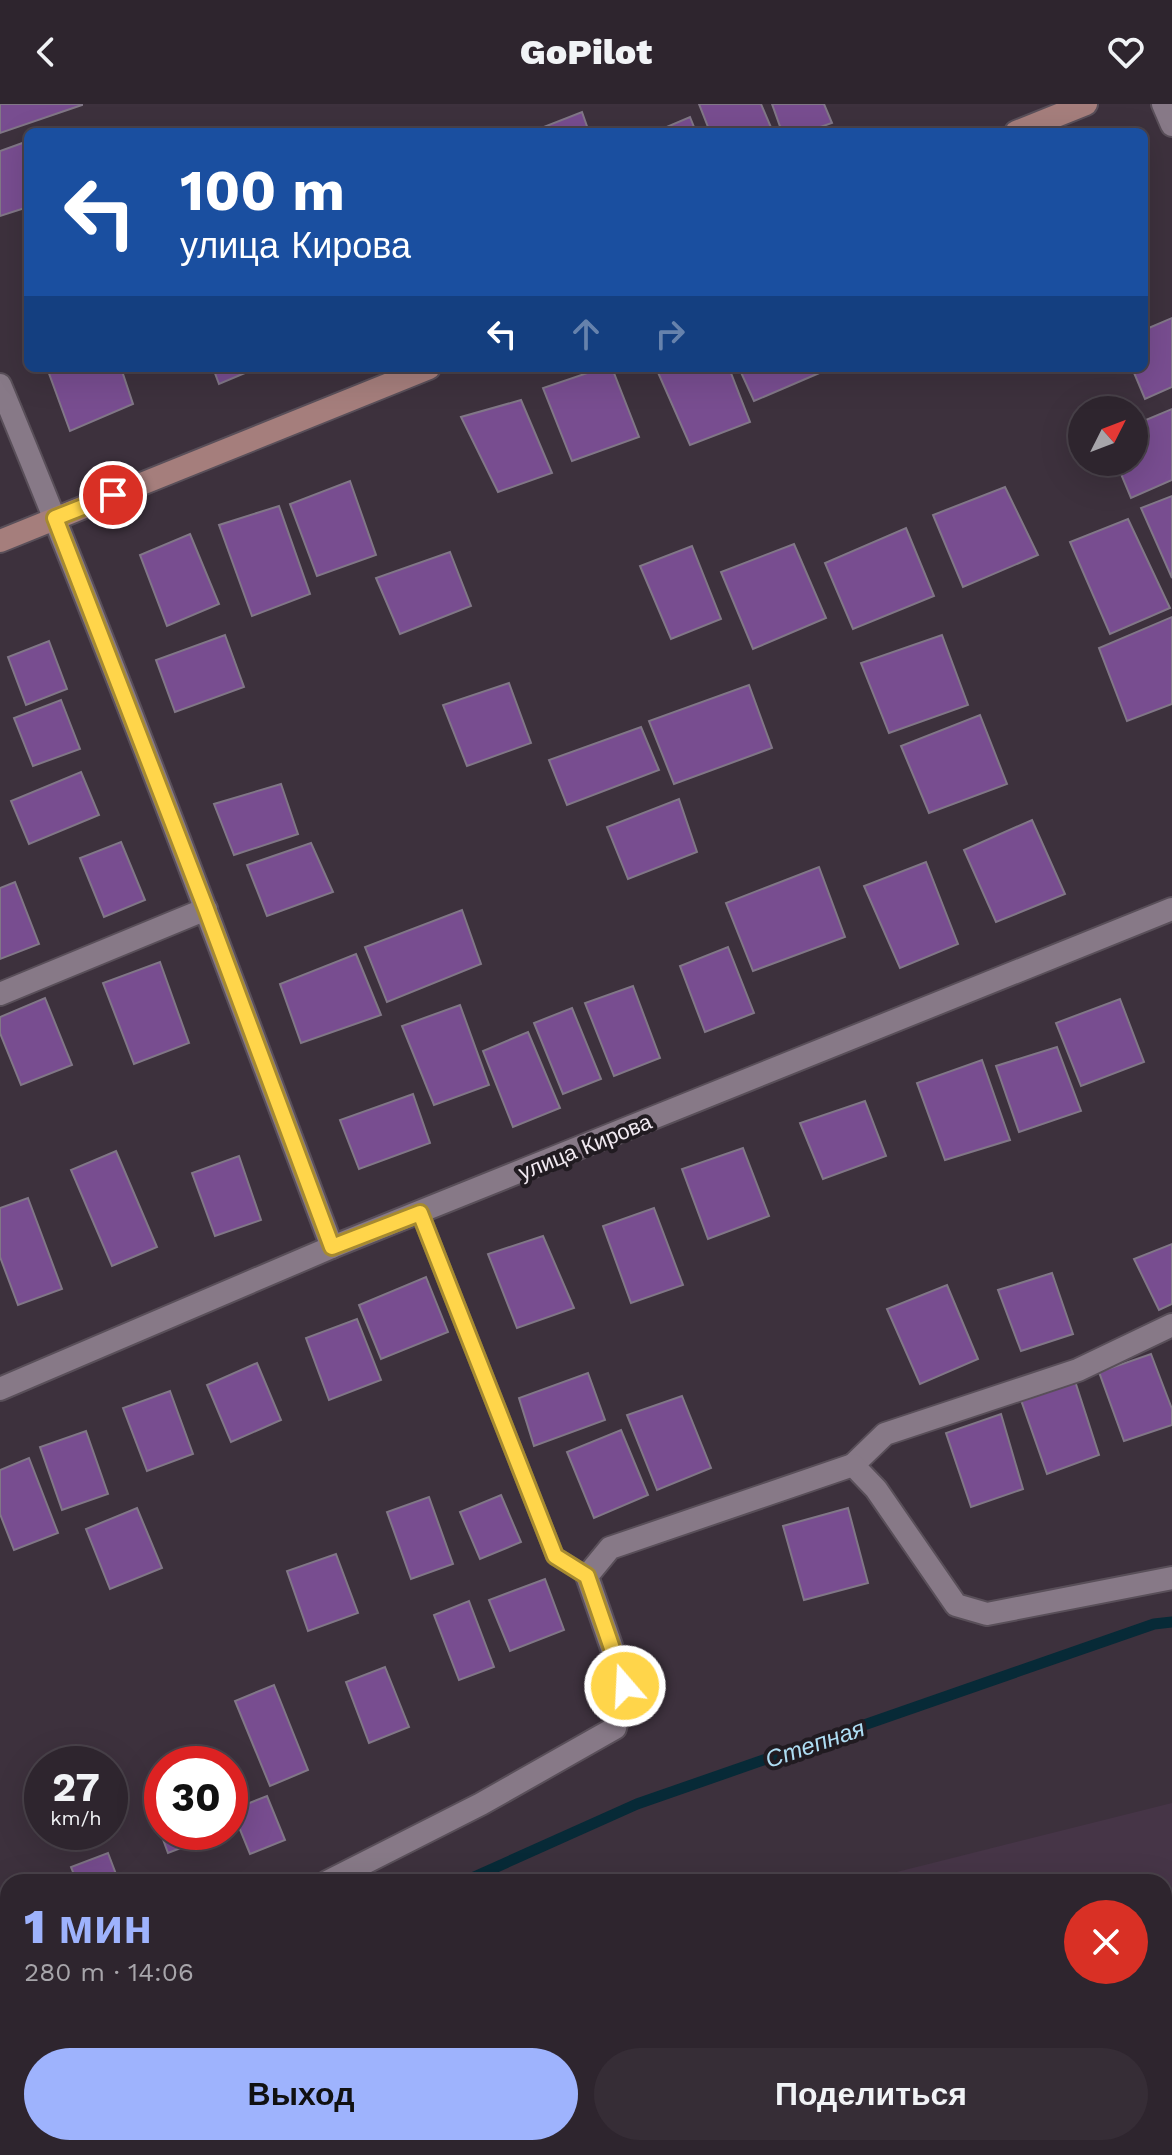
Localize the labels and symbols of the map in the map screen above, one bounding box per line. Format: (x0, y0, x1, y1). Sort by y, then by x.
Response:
north arrow (1068, 396, 1148, 476)
pin (79, 461, 147, 529)
street label: улица Кирова (515, 1109, 656, 1185)
position arrow (583, 1644, 667, 1728)
water label: Степная (762, 1714, 869, 1774)
speed limit sign: 30 (144, 1746, 248, 1850)

